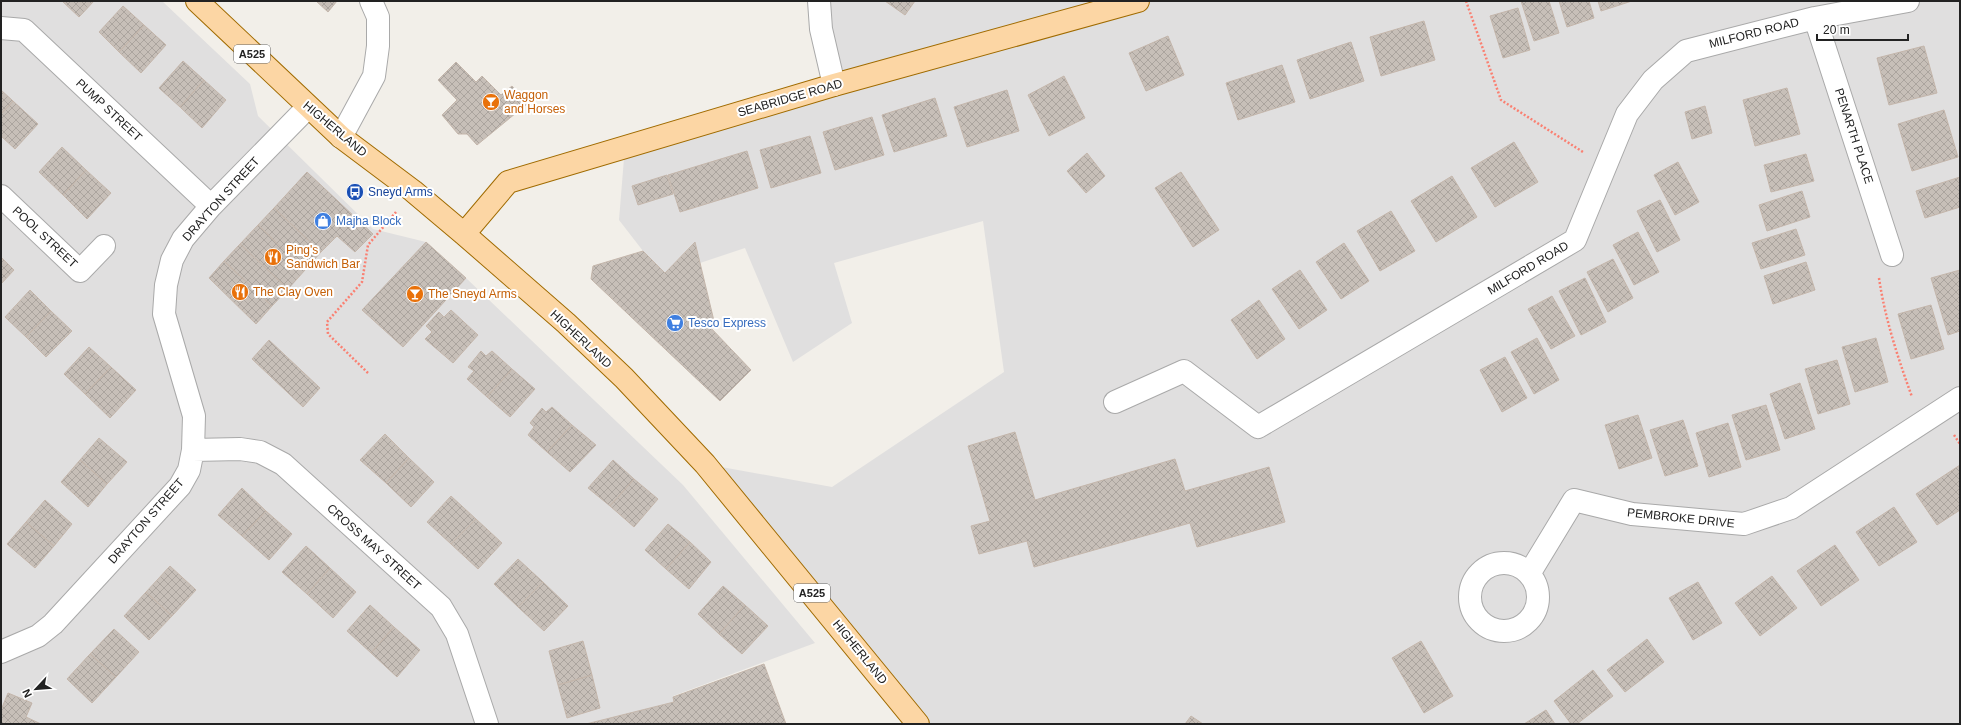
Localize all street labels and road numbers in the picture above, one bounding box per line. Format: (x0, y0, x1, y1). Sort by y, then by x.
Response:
street label: MILFORD ROAD (1708, 15, 1801, 51)
road number: A525 (234, 45, 270, 63)
street label: PUMP STREET (73, 76, 145, 145)
street label: SEABRIDGE ROAD (736, 76, 844, 120)
street label: PENARTH PLACE (1832, 86, 1876, 186)
street label: HIGHERLAND (300, 98, 370, 160)
street label: DRAYTON STREET (180, 154, 263, 244)
street label: POOL STREET (10, 203, 81, 271)
street label: MILFORD ROAD (1485, 238, 1571, 298)
street label: HIGHERLAND (547, 307, 615, 371)
street label: DRAYTON STREET (105, 475, 187, 566)
street label: CROSS MAY STREET (324, 501, 424, 593)
street label: PEMBROKE DRIVE (1627, 505, 1735, 531)
road number: A525 (794, 584, 830, 602)
street label: HIGHERLAND (830, 617, 890, 687)

